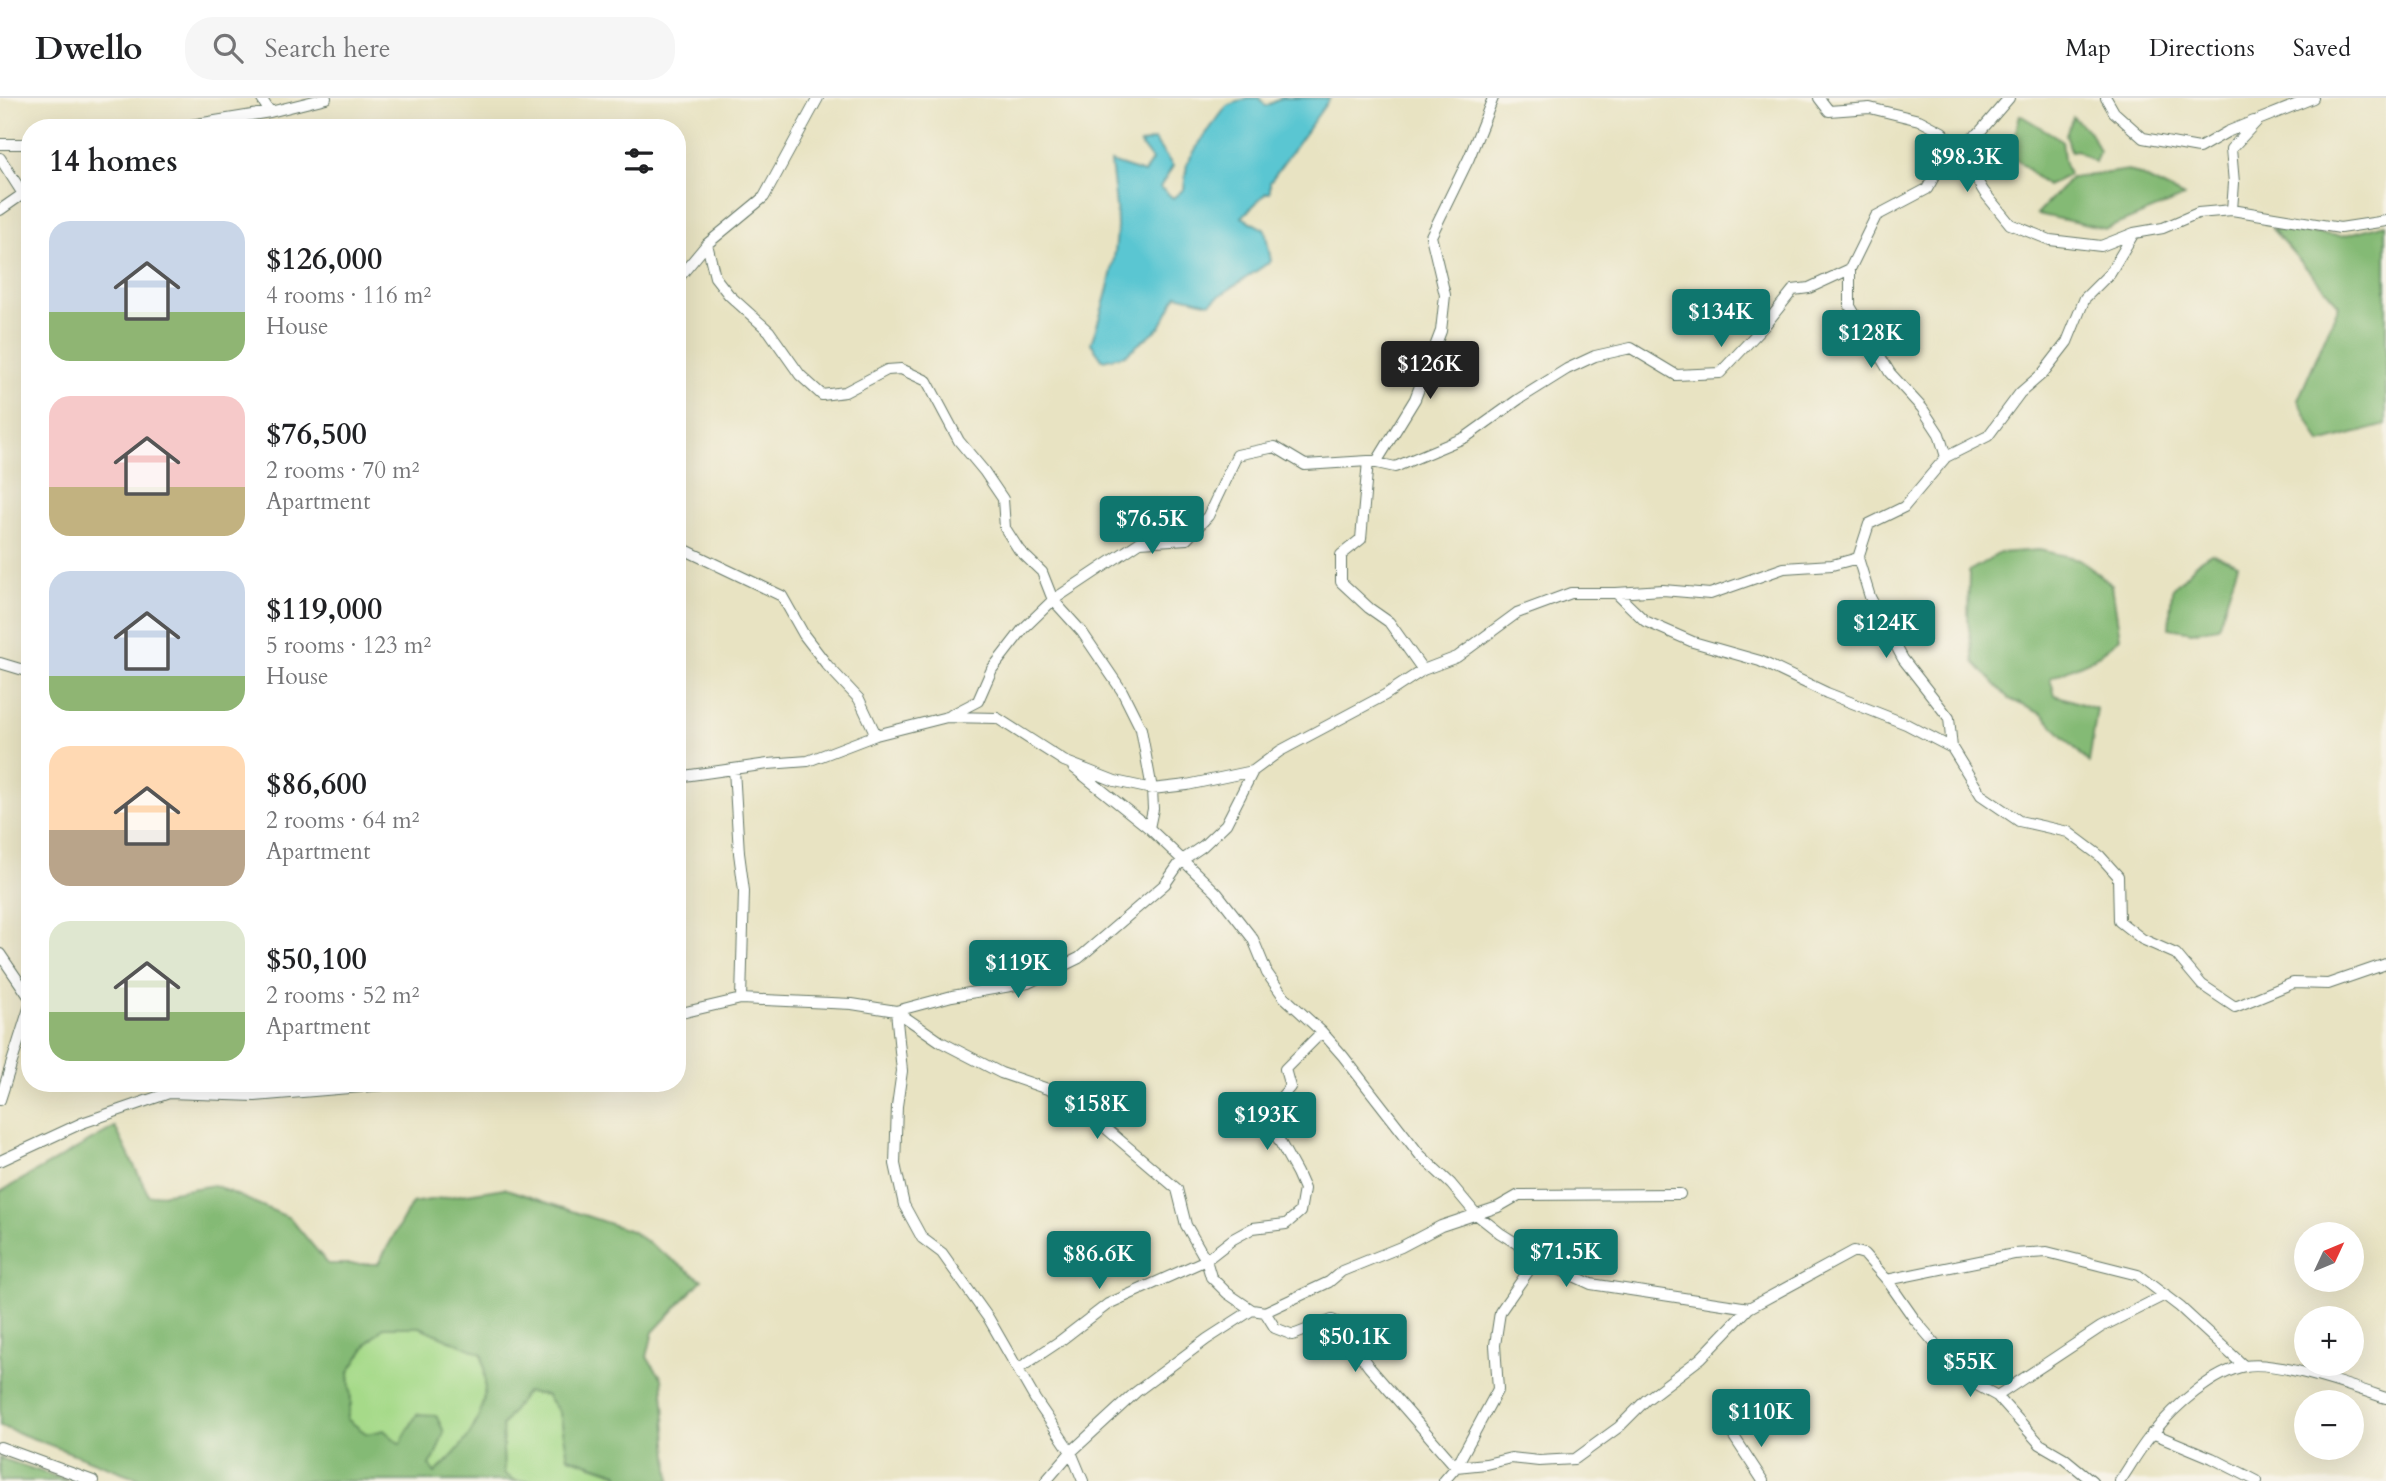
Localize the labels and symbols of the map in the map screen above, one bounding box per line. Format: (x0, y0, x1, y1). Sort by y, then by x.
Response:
pin: $98.3K (1910, 134, 2024, 194)
pin: $134K (1672, 289, 1770, 349)
pin: $128K (1822, 310, 1920, 370)
pin: $126K (1381, 342, 1479, 401)
pin: $76.5K (1095, 496, 1209, 556)
pin: $124K (1837, 601, 1935, 660)
pin: $119K (969, 940, 1067, 1000)
pin: $158K (1048, 1082, 1146, 1141)
pin: $193K (1218, 1093, 1316, 1152)
north arrow (2294, 1222, 2364, 1292)
pin: $71.5K (1509, 1230, 1623, 1289)
pin: $86.6K (1042, 1232, 1156, 1291)
pin: $50.1K (1298, 1314, 1412, 1374)
pin: $55K (1929, 1340, 2011, 1399)
pin: $110K (1712, 1390, 1810, 1449)

